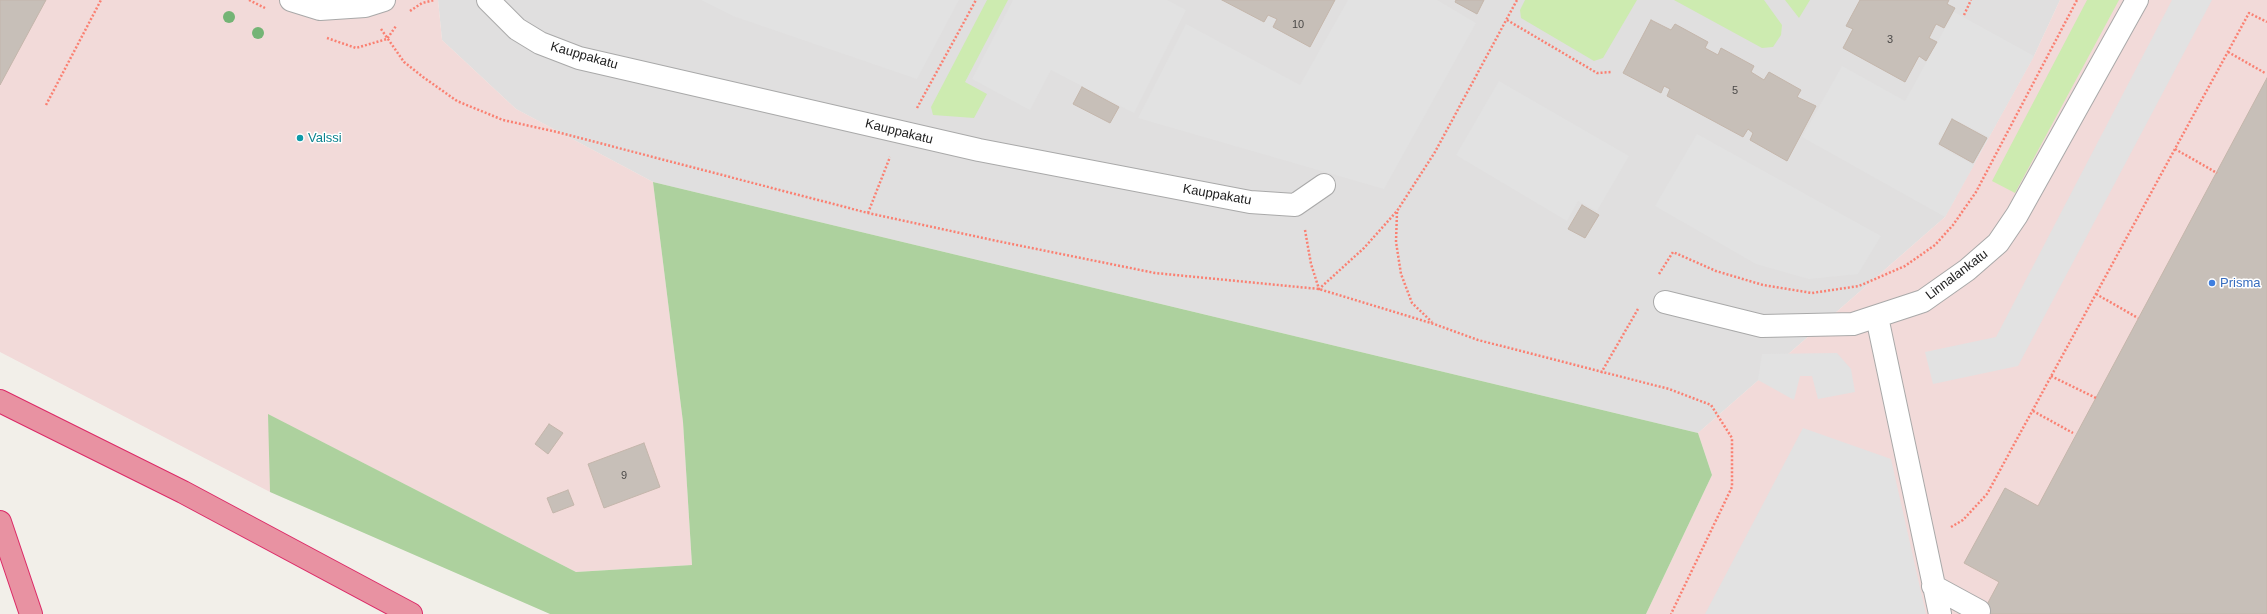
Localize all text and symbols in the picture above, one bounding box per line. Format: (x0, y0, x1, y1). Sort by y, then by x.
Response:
house number: 10 (1292, 18, 1304, 32)
house number: 3 (1887, 33, 1893, 47)
street label: Kauppakatu (548, 39, 620, 73)
house number: 5 (1732, 84, 1738, 98)
street label: Kauppakatu (863, 116, 935, 148)
place label: Valssi (308, 130, 342, 146)
marker: Valssi (295, 133, 305, 143)
street label: Kauppakatu (1181, 181, 1253, 209)
street label: Linnalankatu (1923, 247, 1991, 303)
place label: Prisma (2220, 275, 2260, 291)
marker: Prisma (2207, 278, 2217, 288)
house number: 9 (621, 469, 627, 483)

